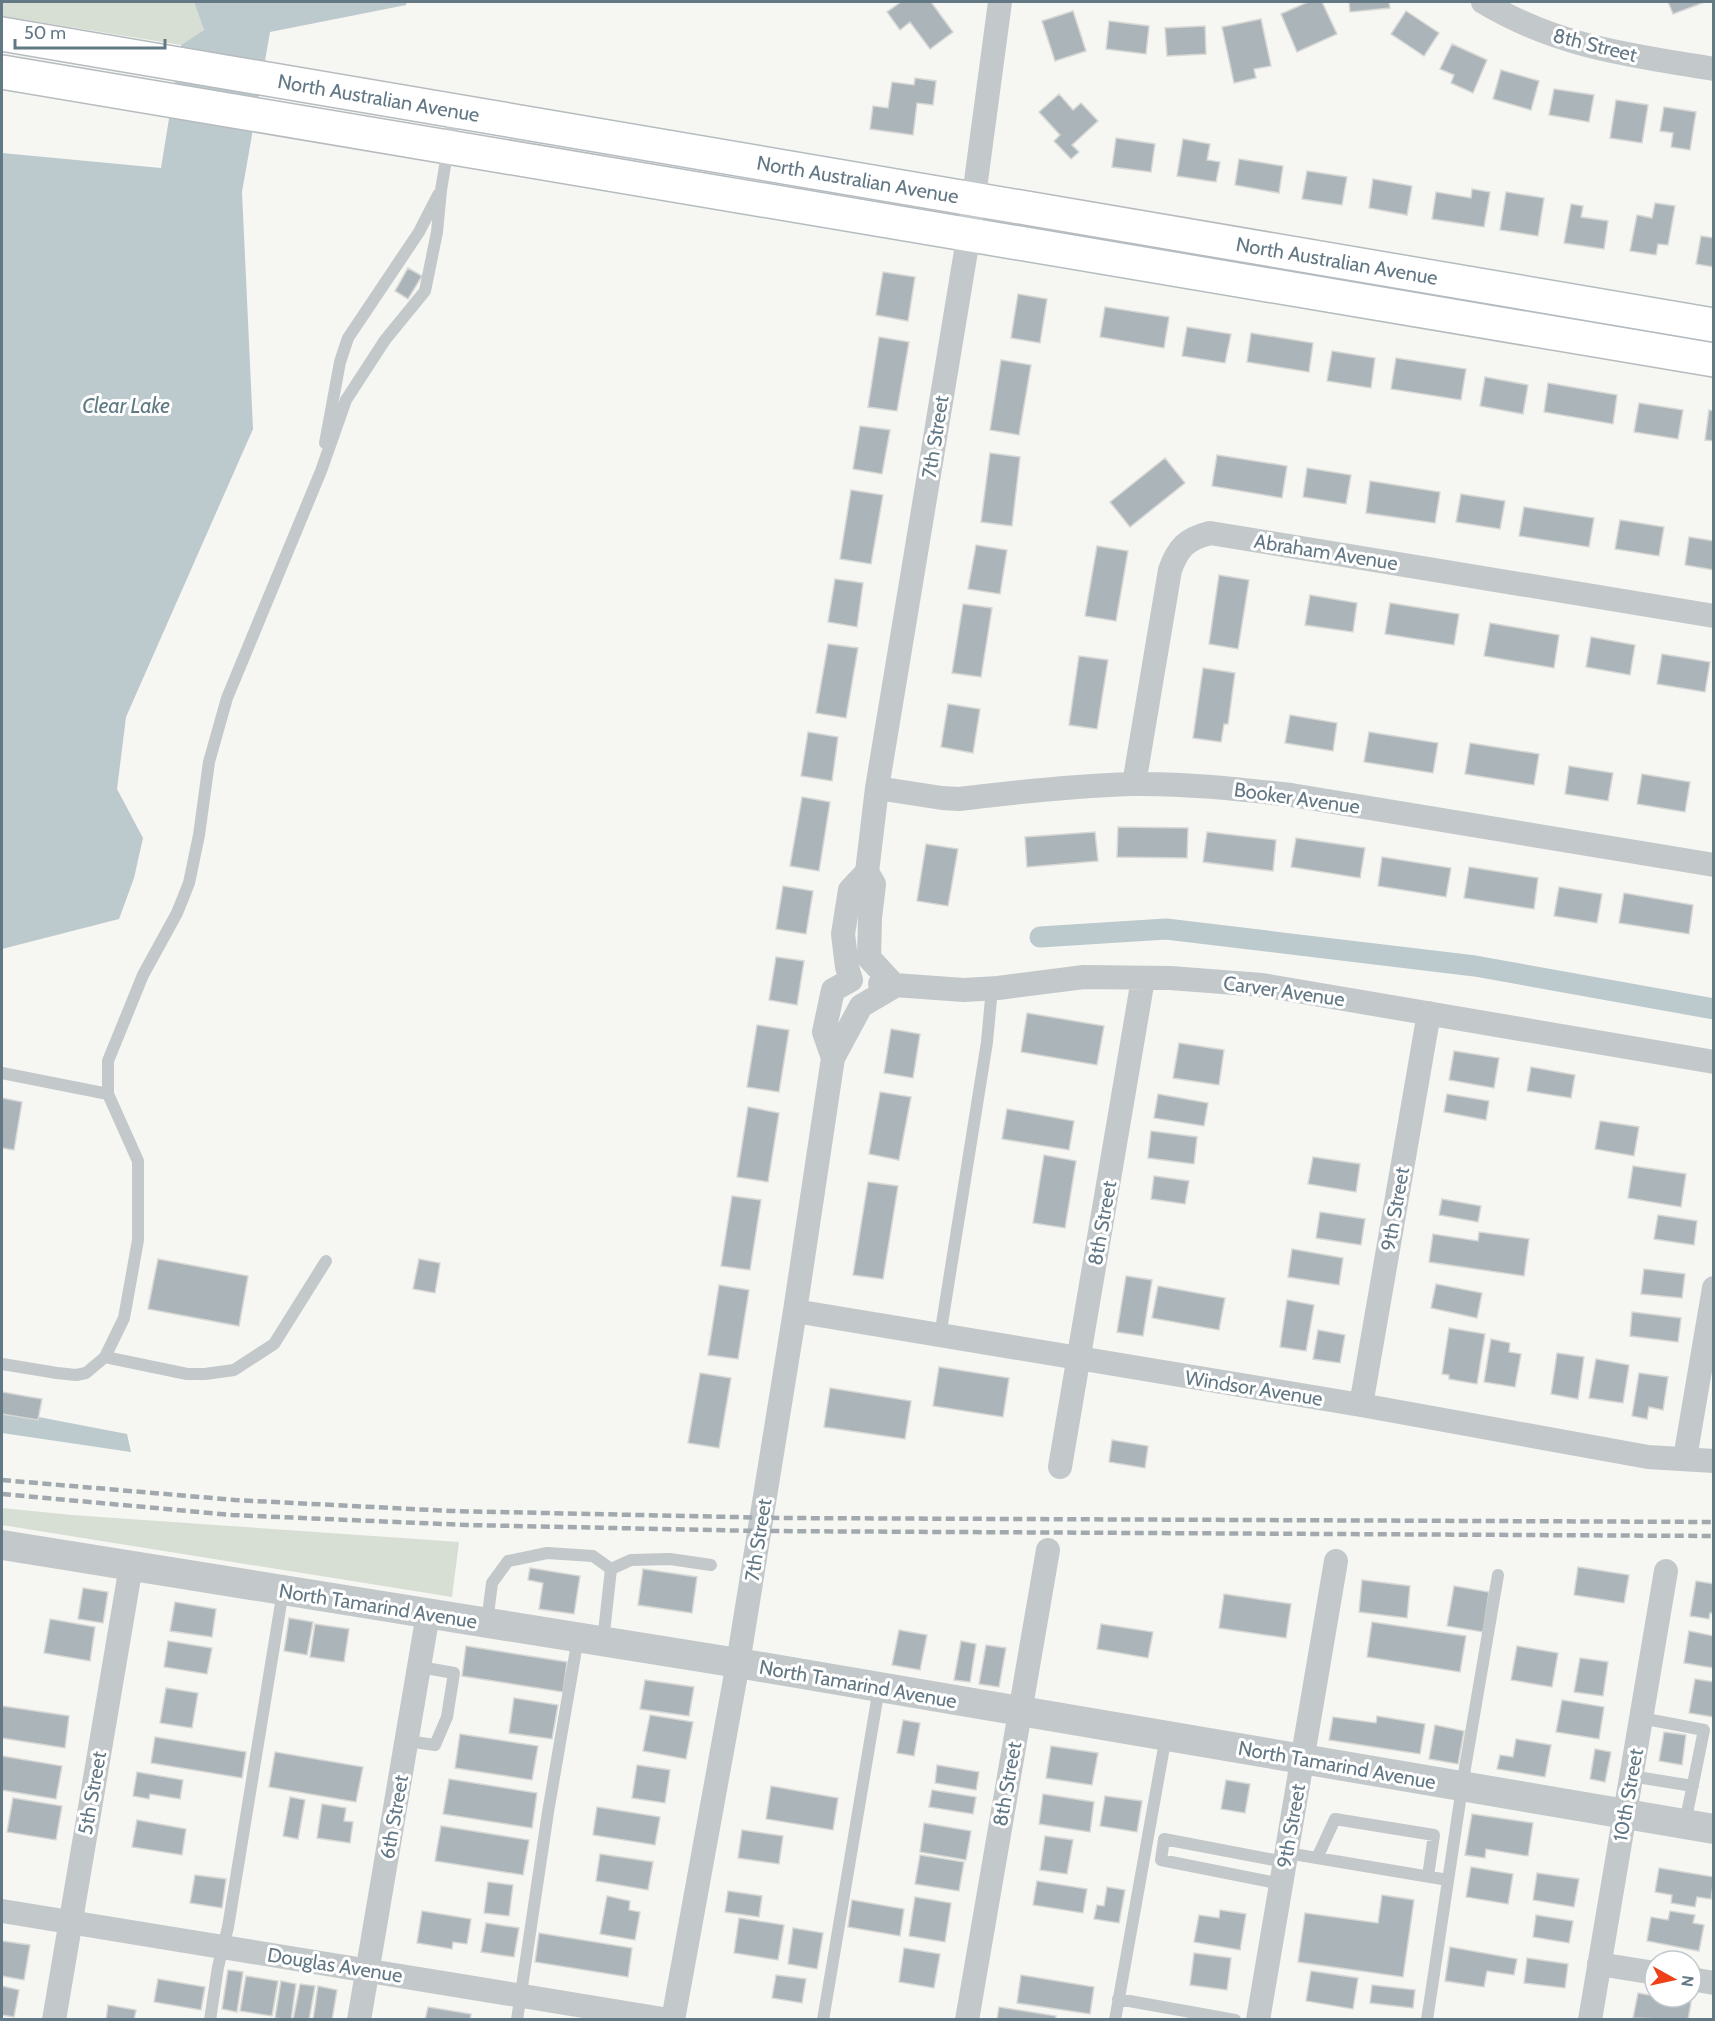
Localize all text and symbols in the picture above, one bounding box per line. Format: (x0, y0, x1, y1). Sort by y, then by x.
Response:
scale bar (15, 12, 165, 50)
text: 50 m (24, 22, 66, 44)
street label: 8th Street (1551, 23, 1640, 67)
street label: North Australian Avenue (276, 69, 481, 127)
street label: North Australian Avenue (755, 150, 960, 208)
street label: North Australian Avenue (1234, 232, 1440, 290)
water label: Clear Lake (82, 393, 170, 418)
street label: 7th Street (917, 394, 953, 480)
street label: Abraham Avenue (1252, 529, 1400, 575)
street label: Booker Avenue (1232, 777, 1362, 819)
street label: Carver Avenue (1222, 971, 1346, 1011)
street label: 9th Street (1376, 1165, 1414, 1253)
street label: 8th Street (1083, 1179, 1121, 1267)
street label: Windsor Avenue (1184, 1365, 1324, 1411)
street label: 7th Street (740, 1497, 776, 1583)
street label: North Tamarind Avenue (277, 1578, 479, 1634)
street label: North Tamarind Avenue (757, 1655, 959, 1713)
street label: North Tamarind Avenue (1236, 1736, 1438, 1794)
street label: 8th Street (988, 1740, 1026, 1828)
street label: 10th Street (1608, 1746, 1648, 1843)
street label: 5th Street (73, 1749, 111, 1837)
street label: 6th Street (375, 1773, 413, 1861)
street label: 9th Street (1272, 1782, 1310, 1870)
street label: Douglas Avenue (266, 1942, 404, 1988)
north arrow (1643, 1949, 1703, 2009)
text: N (1677, 1974, 1698, 1988)

